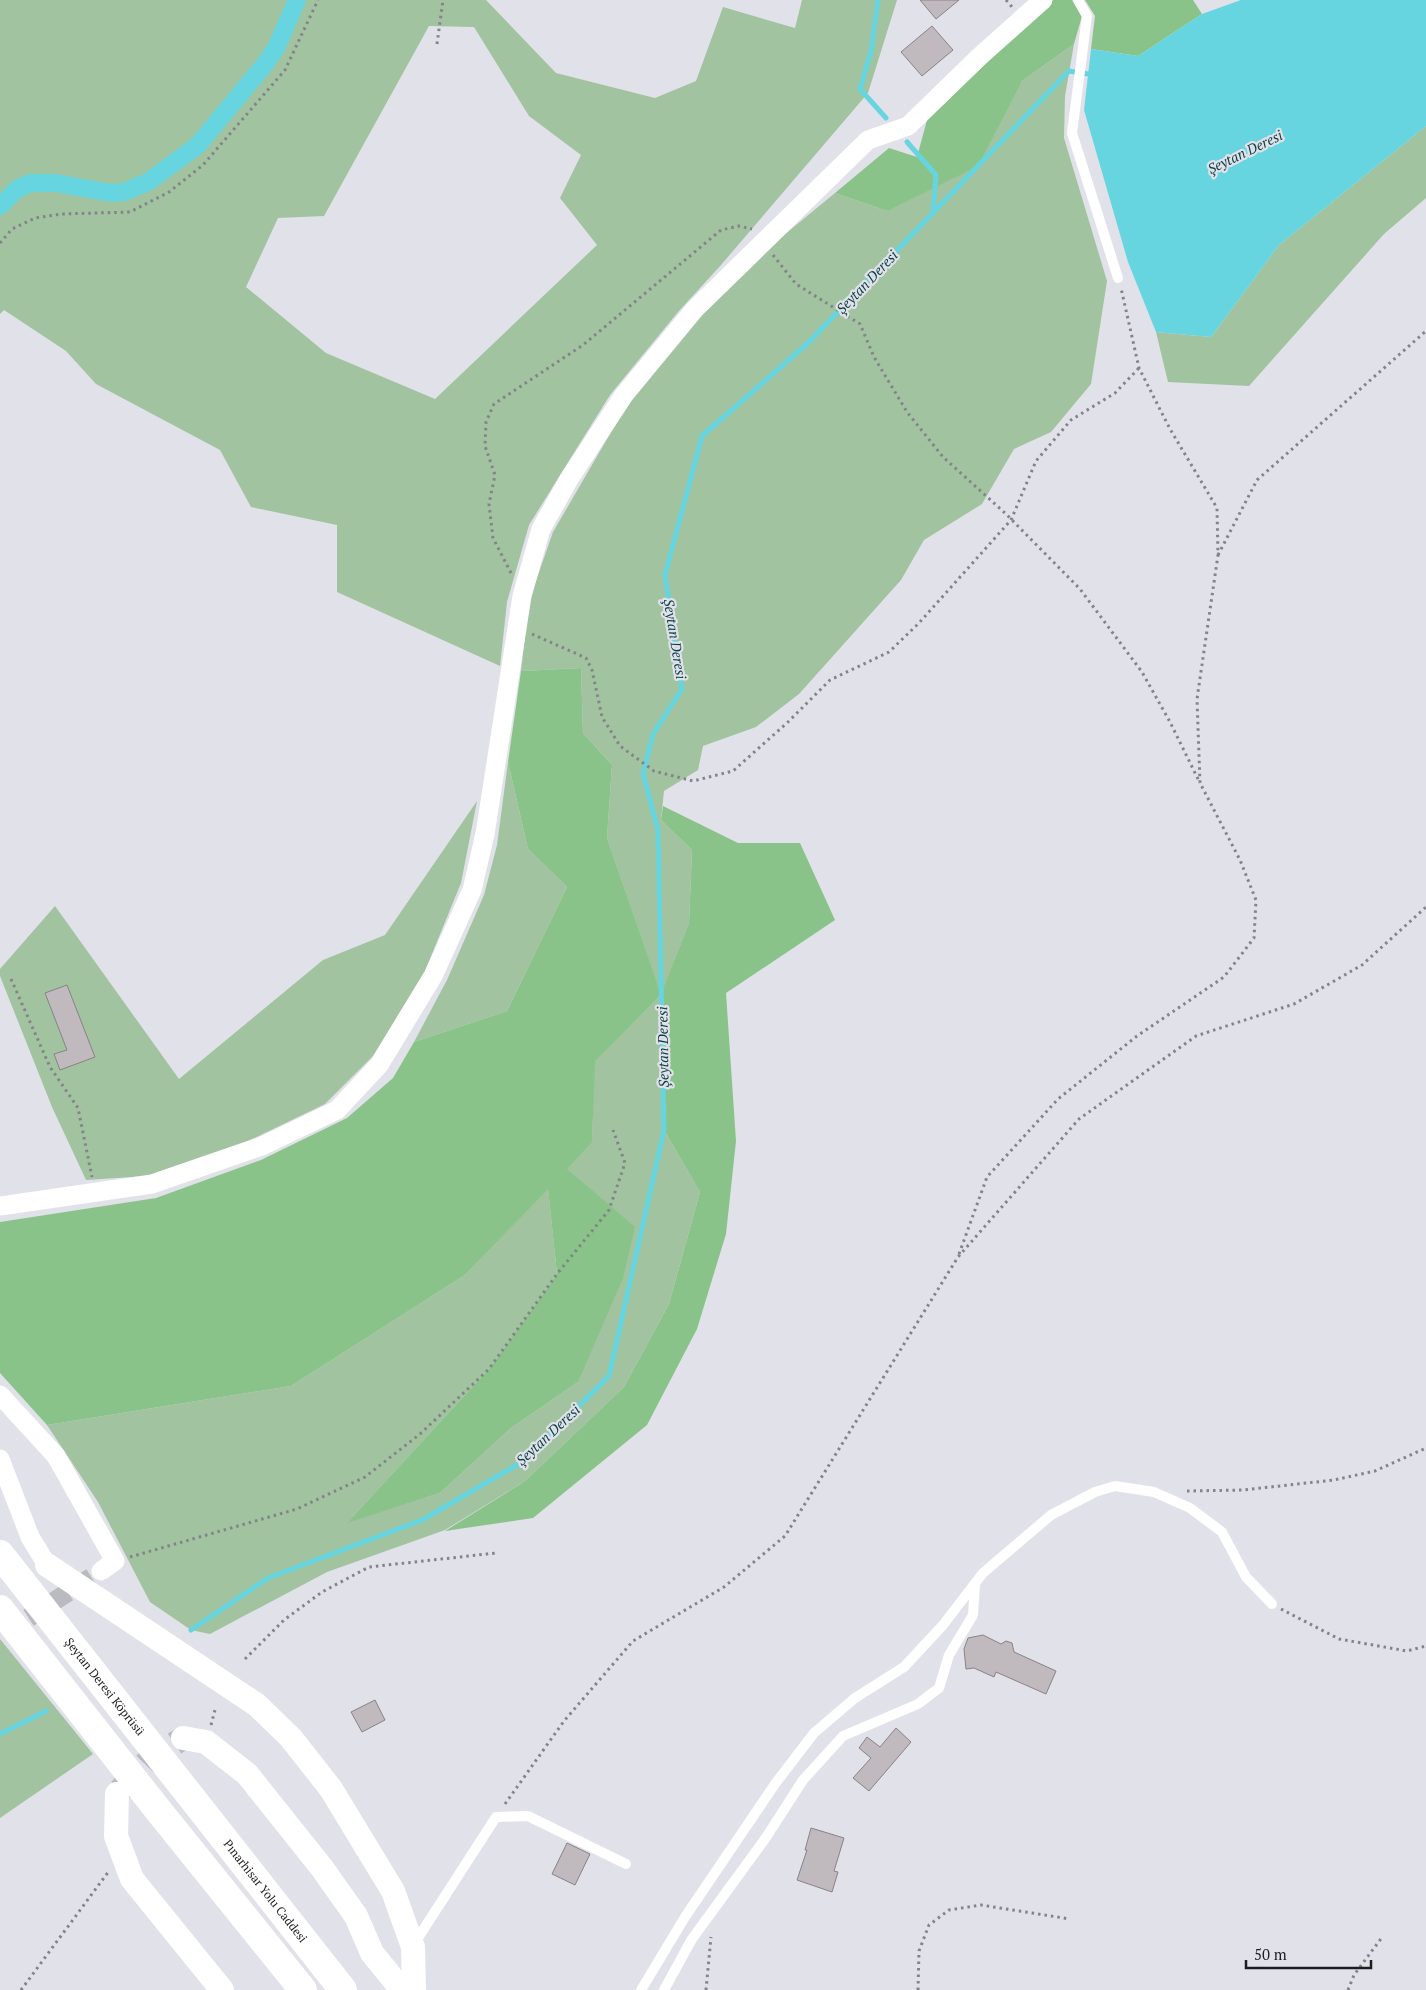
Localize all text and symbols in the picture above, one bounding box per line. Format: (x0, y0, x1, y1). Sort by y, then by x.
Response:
water label: Şeytan Deresi (1204, 125, 1286, 178)
water label: Şeytan Deresi (832, 246, 902, 317)
water label: Şeytan Deresi (660, 597, 691, 681)
water label: Şeytan Deresi (652, 1006, 673, 1088)
water label: Şeytan Deresi (512, 1400, 584, 1469)
street label: Şeytan Deresi Köprüsü (62, 1635, 148, 1738)
street label: Pınarhisar Yolu Caddesi (221, 1836, 311, 1946)
scale bar (1246, 1938, 1371, 1970)
text: 50 m (1254, 1944, 1287, 1964)

